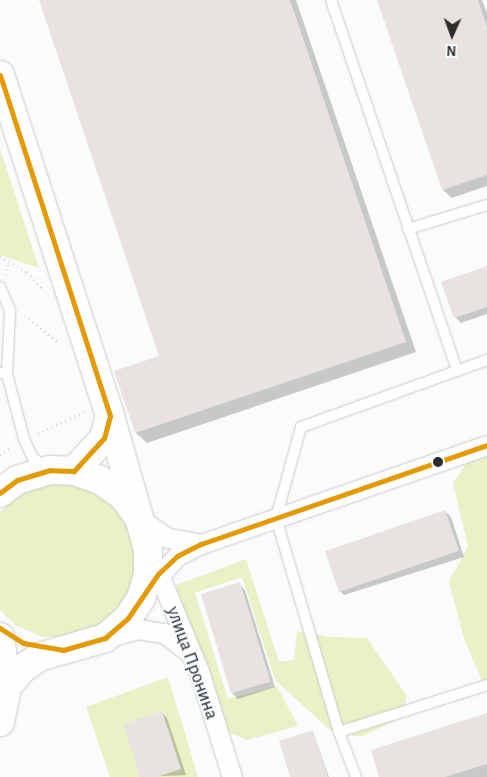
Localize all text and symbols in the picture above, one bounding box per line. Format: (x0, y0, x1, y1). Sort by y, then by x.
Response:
north arrow (427, 10, 477, 60)
text: N (446, 43, 457, 57)
unlabelled marker (433, 457, 443, 467)
street label: улица Пронина (161, 604, 223, 722)

